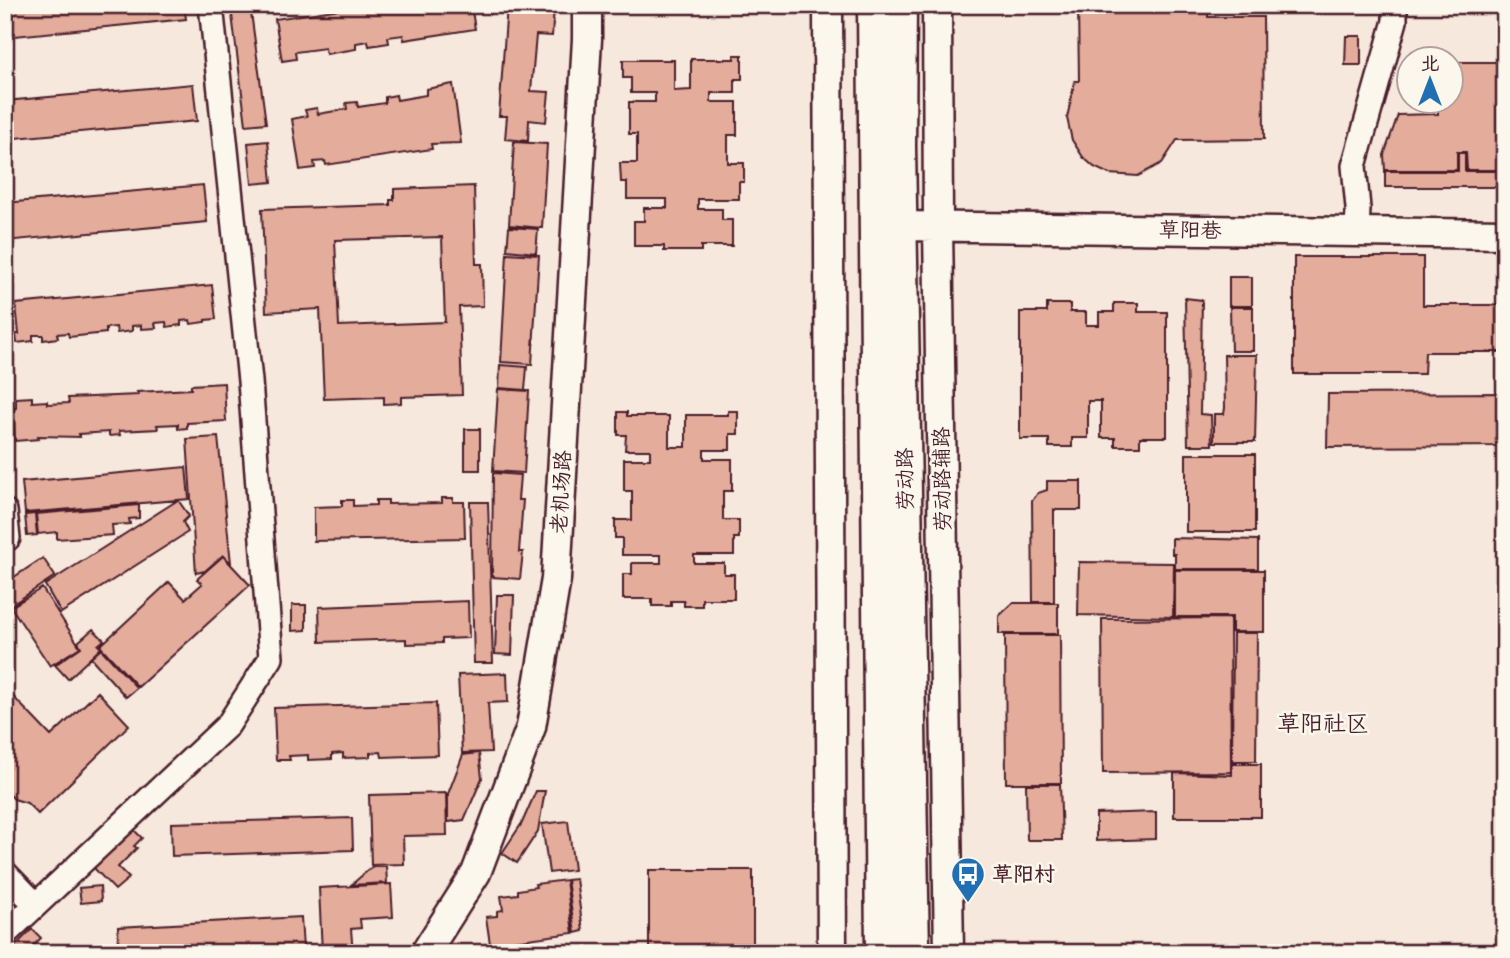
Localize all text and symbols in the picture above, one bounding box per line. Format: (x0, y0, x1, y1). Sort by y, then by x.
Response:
north arrow (1394, 46, 1464, 116)
text: 北 (1420, 51, 1440, 75)
street label: 草阳巷 (1158, 215, 1222, 244)
street label: 劳动路辅路 (927, 426, 956, 532)
street label: 劳动路 (890, 447, 919, 511)
street label: 老机场路 (545, 449, 576, 535)
district label: 草阳社区 (1277, 708, 1369, 737)
bus stop icon: 草阳村 (949, 855, 987, 904)
place label: 草阳村 (992, 860, 1055, 887)

